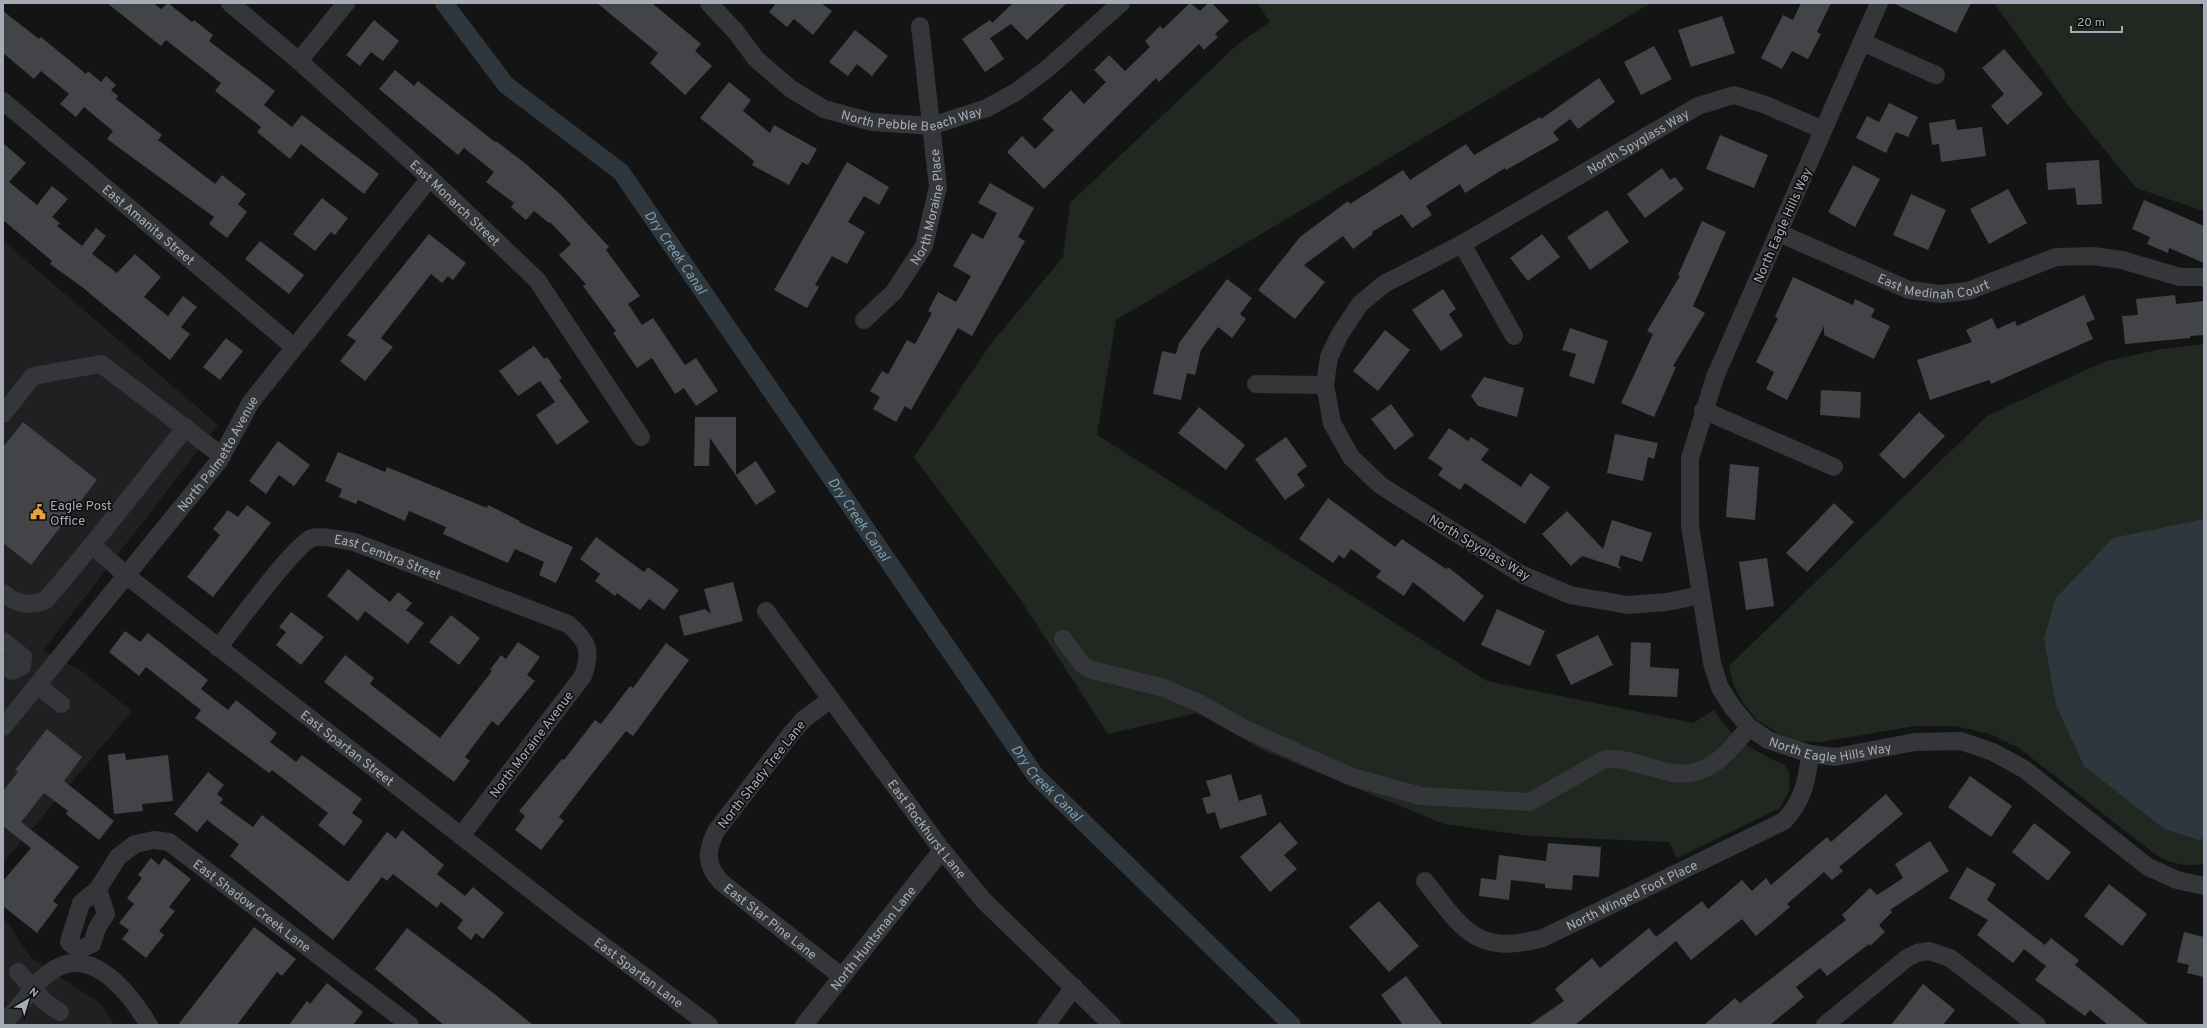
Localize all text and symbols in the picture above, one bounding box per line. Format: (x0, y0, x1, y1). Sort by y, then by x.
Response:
scale bar (2071, 8, 2122, 34)
text: 20 m (2077, 15, 2105, 31)
street label: North Pebble Beach Way (839, 104, 985, 136)
street label: North Spyglass Way (1585, 107, 1693, 179)
street label: North Moraine Place (908, 148, 948, 269)
street label: East Monarch Street (406, 158, 502, 250)
street label: North Eagle Hills Way (1751, 166, 1817, 286)
street label: East Amanita Street (98, 182, 197, 269)
water label: Dry Creek Canal (640, 208, 710, 299)
street label: East Medinah Court (1874, 271, 1992, 304)
street label: North Palmetto Avenue (175, 393, 263, 516)
water label: Dry Creek Canal (823, 475, 894, 566)
place label: Eagle Post Office (50, 499, 112, 530)
public building icon: Eagle Post Office (29, 503, 47, 521)
street label: North Spyglass Way (1425, 512, 1533, 585)
street label: East Cembra Street (333, 532, 443, 585)
street label: North Moraine Avenue (487, 689, 578, 802)
street label: East Spartan Street (296, 708, 396, 791)
street label: North Shady Tree Lane (715, 718, 810, 833)
street label: North Eagle Hills Way (1766, 735, 1893, 767)
water label: Dry Creek Canal (1007, 742, 1086, 827)
street label: East Rockhurst Lane (883, 777, 968, 883)
street label: East Shadow Creek Lane (189, 857, 313, 957)
street label: North Winged Foot Place (1564, 858, 1701, 935)
street label: East Star Pine Lane (720, 881, 819, 964)
street label: North Huntsman Lane (828, 884, 920, 995)
street label: East Spartan Lane (590, 935, 685, 1012)
north arrow (8, 980, 48, 1020)
text: N (26, 985, 41, 1001)

